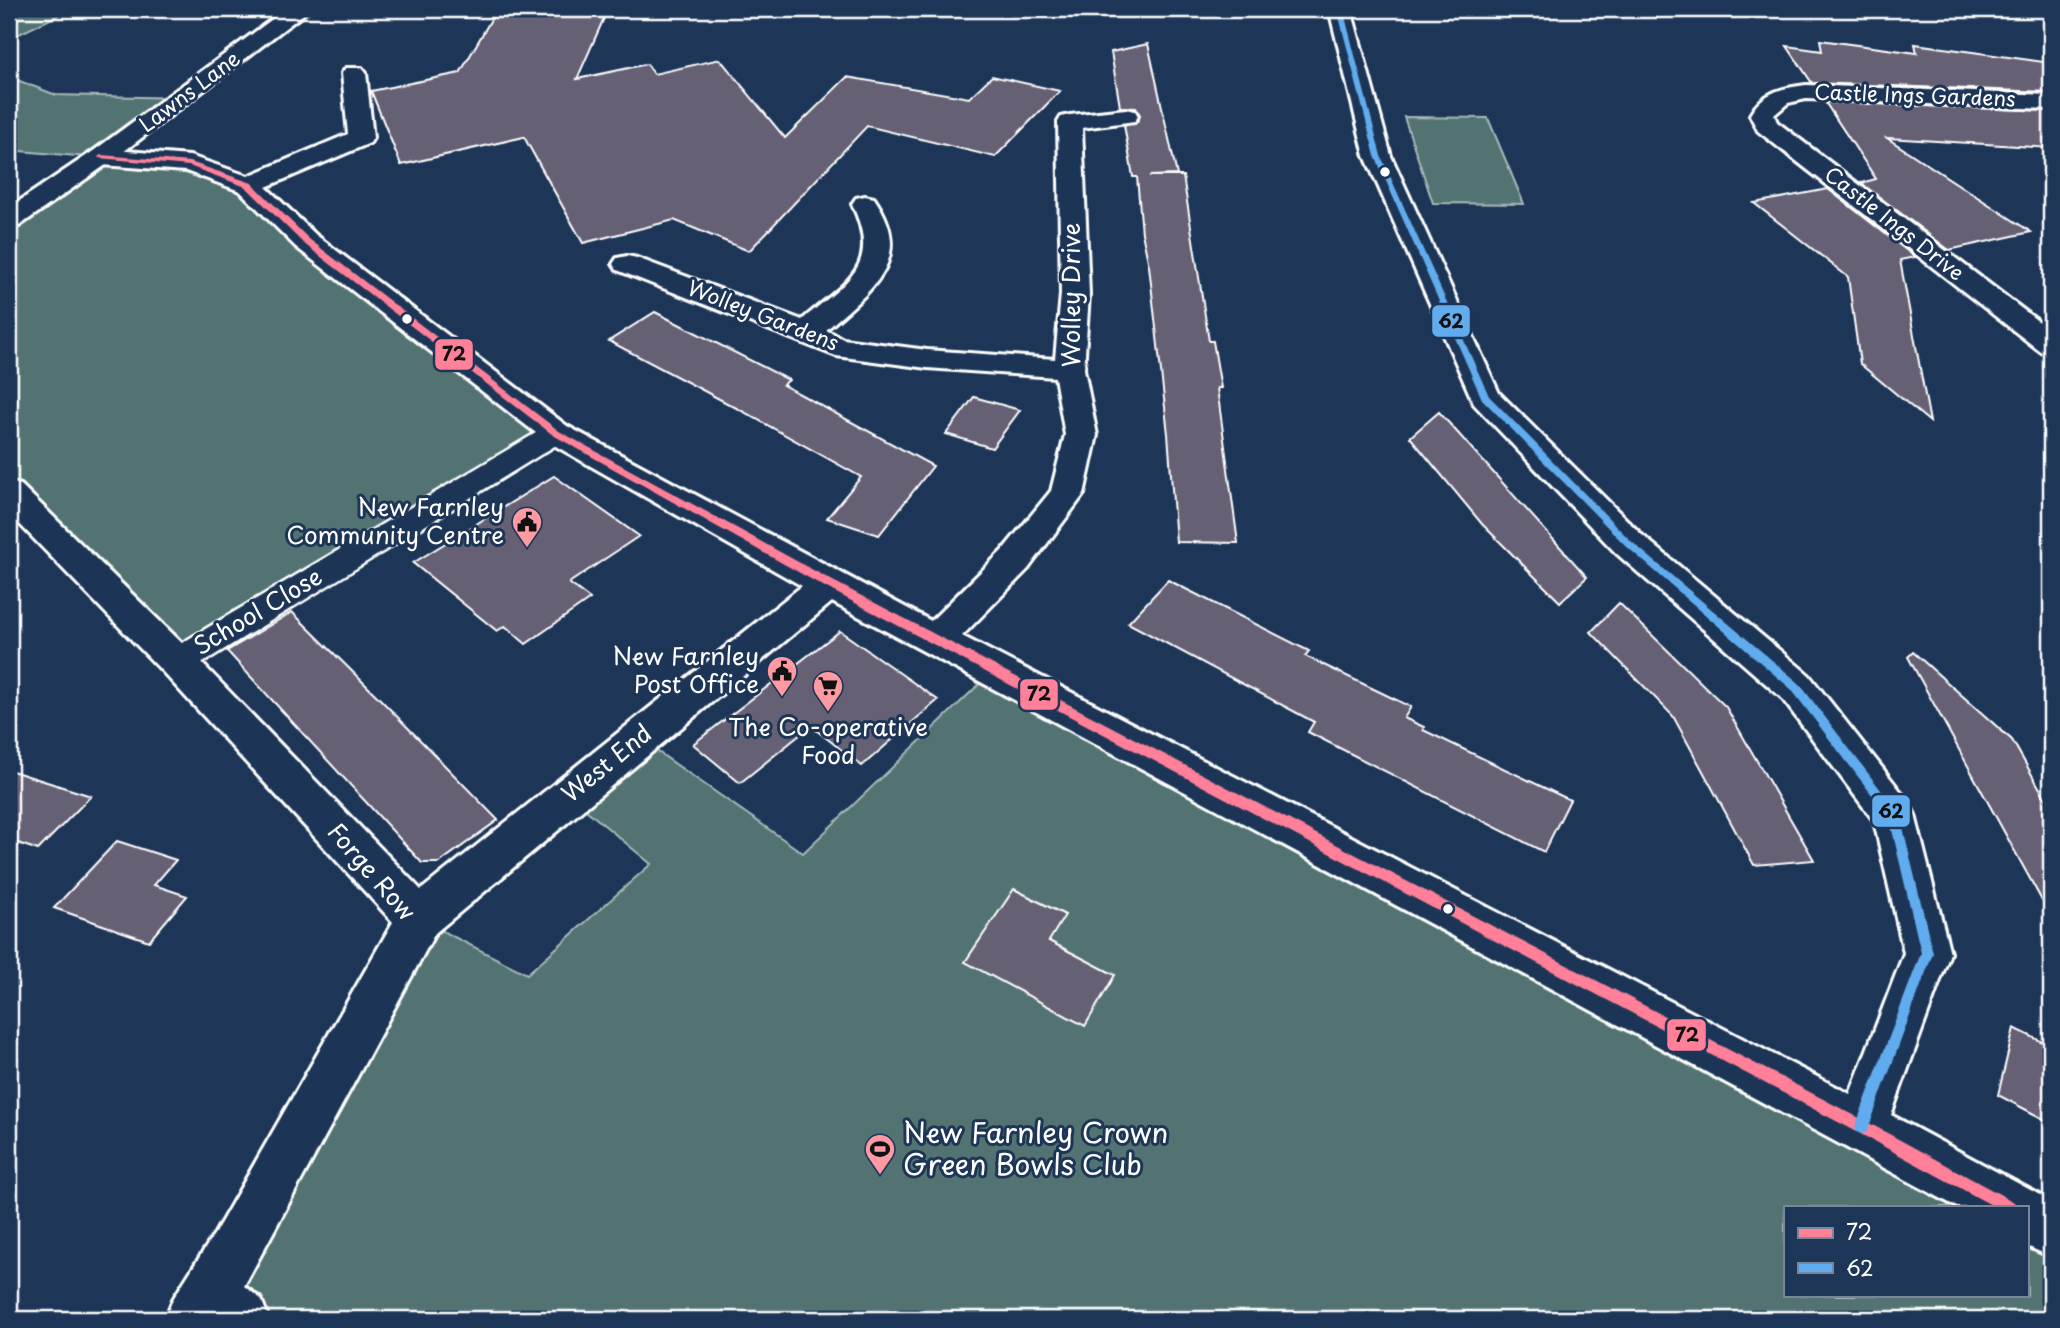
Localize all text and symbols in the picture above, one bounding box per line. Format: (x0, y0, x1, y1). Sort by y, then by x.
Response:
street label: Lawns Lane (131, 42, 246, 139)
street label: Castle Ings Gardens (1814, 74, 2016, 114)
street label: Castle Ings Drive (1818, 158, 1972, 287)
unlabelled marker (1378, 165, 1392, 179)
street label: Wolley Drive (1052, 223, 1088, 367)
street label: Wolley Gardens (684, 271, 844, 358)
line badge: 62 (1431, 304, 1471, 338)
text: 62 (1438, 306, 1464, 334)
unlabelled marker (400, 312, 414, 326)
line badge: 72 (434, 338, 474, 371)
text: 72 (442, 339, 466, 367)
place label: New Farnley Community Centre (286, 488, 504, 552)
public building icon: New Farnley Community Centre (510, 505, 544, 549)
street label: School Close (186, 558, 328, 663)
place label: New Farnley Post Office (612, 637, 759, 701)
public building icon: New Farnley Post Office (765, 654, 799, 698)
supermarket icon: The Co-operative Food (811, 669, 845, 713)
line badge: 72 (1019, 678, 1059, 711)
text: 72 (1027, 679, 1051, 707)
place label: The Co-operative Food (728, 708, 928, 772)
street label: West End (553, 715, 659, 810)
line badge: 62 (1871, 794, 1911, 828)
text: 62 (1878, 796, 1904, 824)
street label: Forge Row (320, 814, 425, 928)
unlabelled marker (1441, 902, 1455, 916)
line badge: 72 (1666, 1018, 1707, 1052)
text: 72 (1675, 1020, 1699, 1048)
place label: New Farnley Crown Green Bowls Club (903, 1110, 1168, 1185)
sports icon: New Farnley Crown Green Bowls Club (863, 1132, 897, 1176)
legend (1784, 1206, 2028, 1296)
text: 72 (1846, 1215, 1872, 1247)
text: 62 (1846, 1251, 1874, 1283)

